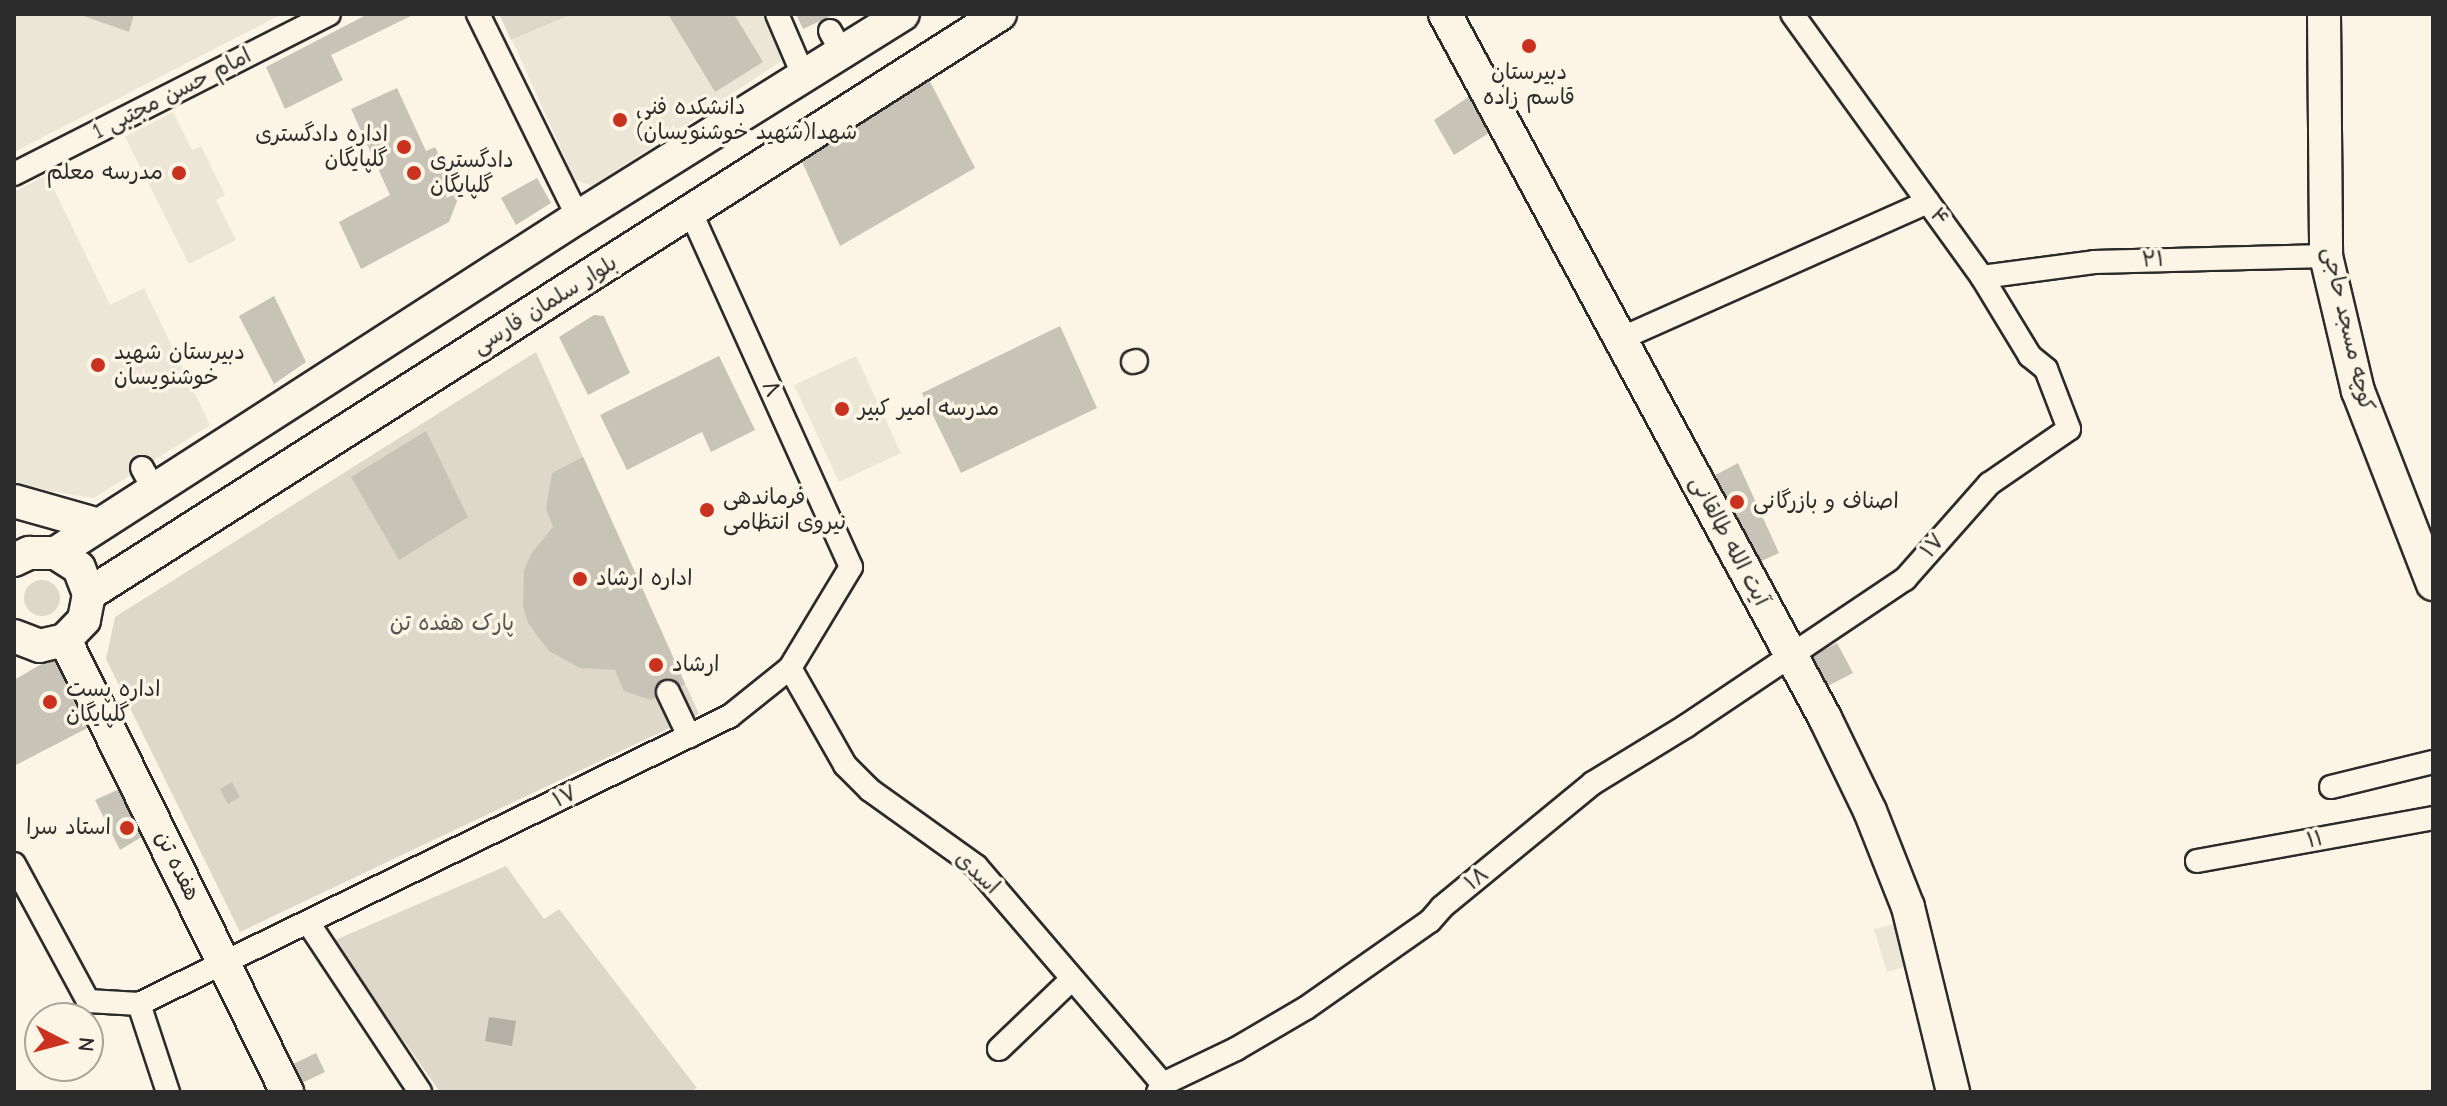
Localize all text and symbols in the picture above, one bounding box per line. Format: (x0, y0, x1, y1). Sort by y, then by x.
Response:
marker: دبیرستان قاسم زاده (1520, 37, 1538, 55)
street label: امام حسن مجتبی 1 (88, 43, 256, 145)
place label: دبیرستان قاسم زاده (1483, 59, 1575, 110)
place label: دانشکده فنی شهدا(شهید خوشنویسان) (636, 94, 857, 146)
marker: دانشکده فنی شهدا(شهید خوشنویسان) (611, 111, 629, 129)
place label: اداره دادگستری گلپایگان (255, 121, 388, 172)
marker: اداره دادگستری گلپایگان (395, 138, 413, 156)
place label: دادگستری گلپایگان (430, 147, 514, 198)
place label: مدرسه معلم (47, 160, 163, 186)
marker: مدرسه معلم (170, 164, 188, 182)
marker: دادگستری گلپایگان (405, 164, 423, 182)
street label: ۴ (1923, 203, 1955, 231)
street label: کوچه مسجد حاجی (2316, 244, 2380, 414)
street label: ۲۱ (2141, 246, 2165, 274)
street label: بلوار سلمان فارسی (468, 250, 622, 360)
place label: دبیرستان شهید خوشنویسان (114, 339, 245, 390)
marker: دبیرستان شهید خوشنویسان (89, 356, 107, 374)
street label: ۸ (756, 377, 786, 401)
place label: مدرسه امیر کبیر (858, 396, 999, 422)
marker: مدرسه امیر کبیر (833, 400, 851, 418)
street label: آیت الله طالقانی (1684, 472, 1774, 610)
place label: فرماندهی نیروی انتظامی (723, 484, 846, 536)
place label: اصناف و بازرگانی (1753, 489, 1899, 515)
marker: اصناف و بازرگانی (1728, 493, 1746, 511)
marker: فرماندهی نیروی انتظامی (698, 501, 716, 519)
street label: ۱۷ (1915, 528, 1951, 564)
place label: اداره ارشاد (596, 566, 693, 592)
marker: اداره ارشاد (571, 570, 589, 588)
park label: پارک هفده تن (390, 611, 514, 637)
place label: ارشاد (672, 652, 719, 678)
marker: ارشاد (647, 656, 665, 674)
place label: اداره پست گلپایگان (66, 676, 161, 728)
marker: اداره پست گلپایگان (41, 693, 59, 711)
street label: ۱۷ (549, 780, 581, 814)
place label: استاد سرا (26, 815, 111, 841)
marker: استاد سرا (118, 819, 136, 837)
street label: ۱۱ (2304, 825, 2326, 855)
street label: هفده تن (149, 827, 205, 905)
street label: اسدی (949, 846, 1005, 900)
street label: ۱۸ (1460, 861, 1494, 897)
north arrow (24, 1002, 104, 1082)
text: N (72, 1036, 100, 1053)

